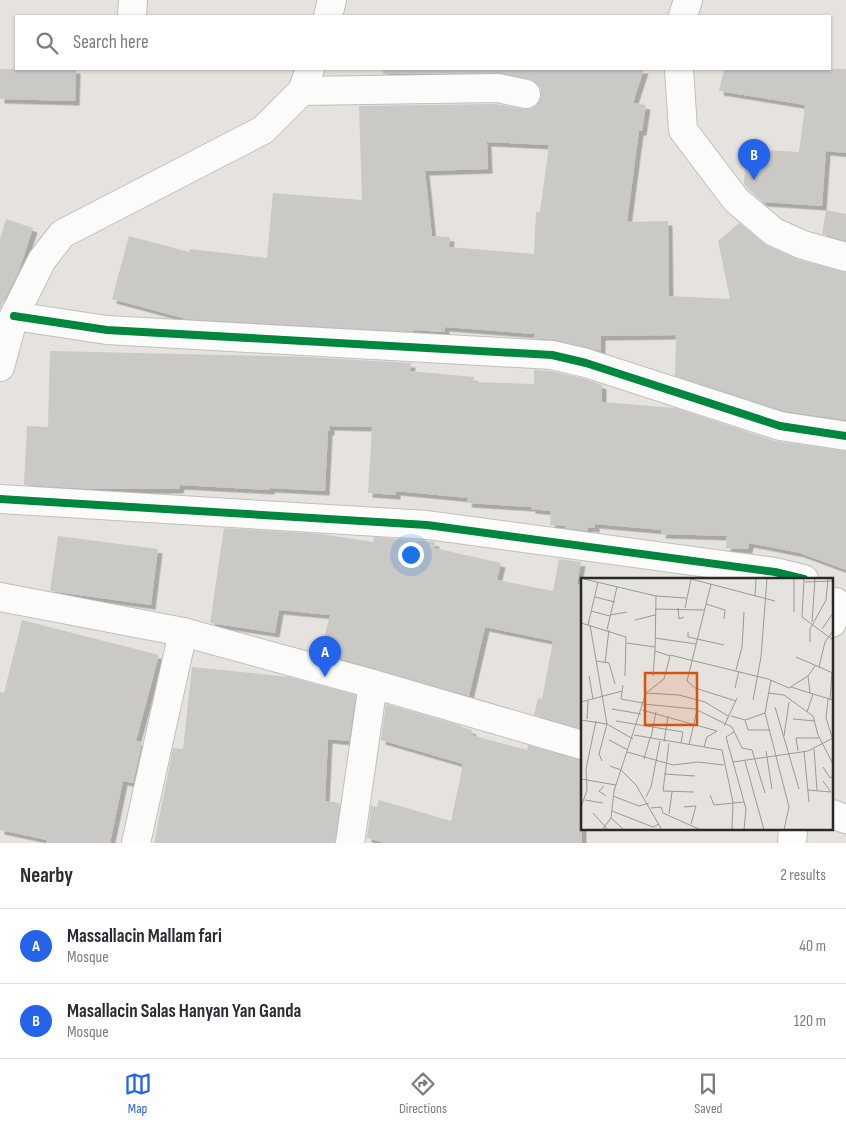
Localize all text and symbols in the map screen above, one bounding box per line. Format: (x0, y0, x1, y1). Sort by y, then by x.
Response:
search box (15, 15, 831, 70)
icon: search (33, 29, 61, 57)
text: Search here (73, 31, 149, 54)
pin: B (738, 139, 770, 180)
your location (398, 542, 424, 568)
inset map (581, 578, 834, 830)
pin: A (309, 636, 341, 677)
text: Nearby (20, 863, 73, 888)
text: 2 results (780, 866, 826, 885)
text: Massallacin Mallam fari (67, 925, 222, 948)
text: A (32, 937, 40, 956)
text: 40 m (799, 937, 826, 956)
text: Mosque (67, 948, 109, 967)
text: Masallacin Salas Hanyan Yan Ganda (67, 1000, 301, 1023)
text: B (32, 1012, 40, 1031)
text: 120 m (794, 1012, 826, 1031)
text: Mosque (67, 1023, 109, 1042)
tab: Map (124, 1070, 152, 1117)
tab: Directions (399, 1070, 447, 1117)
tab: Saved (694, 1070, 722, 1117)

